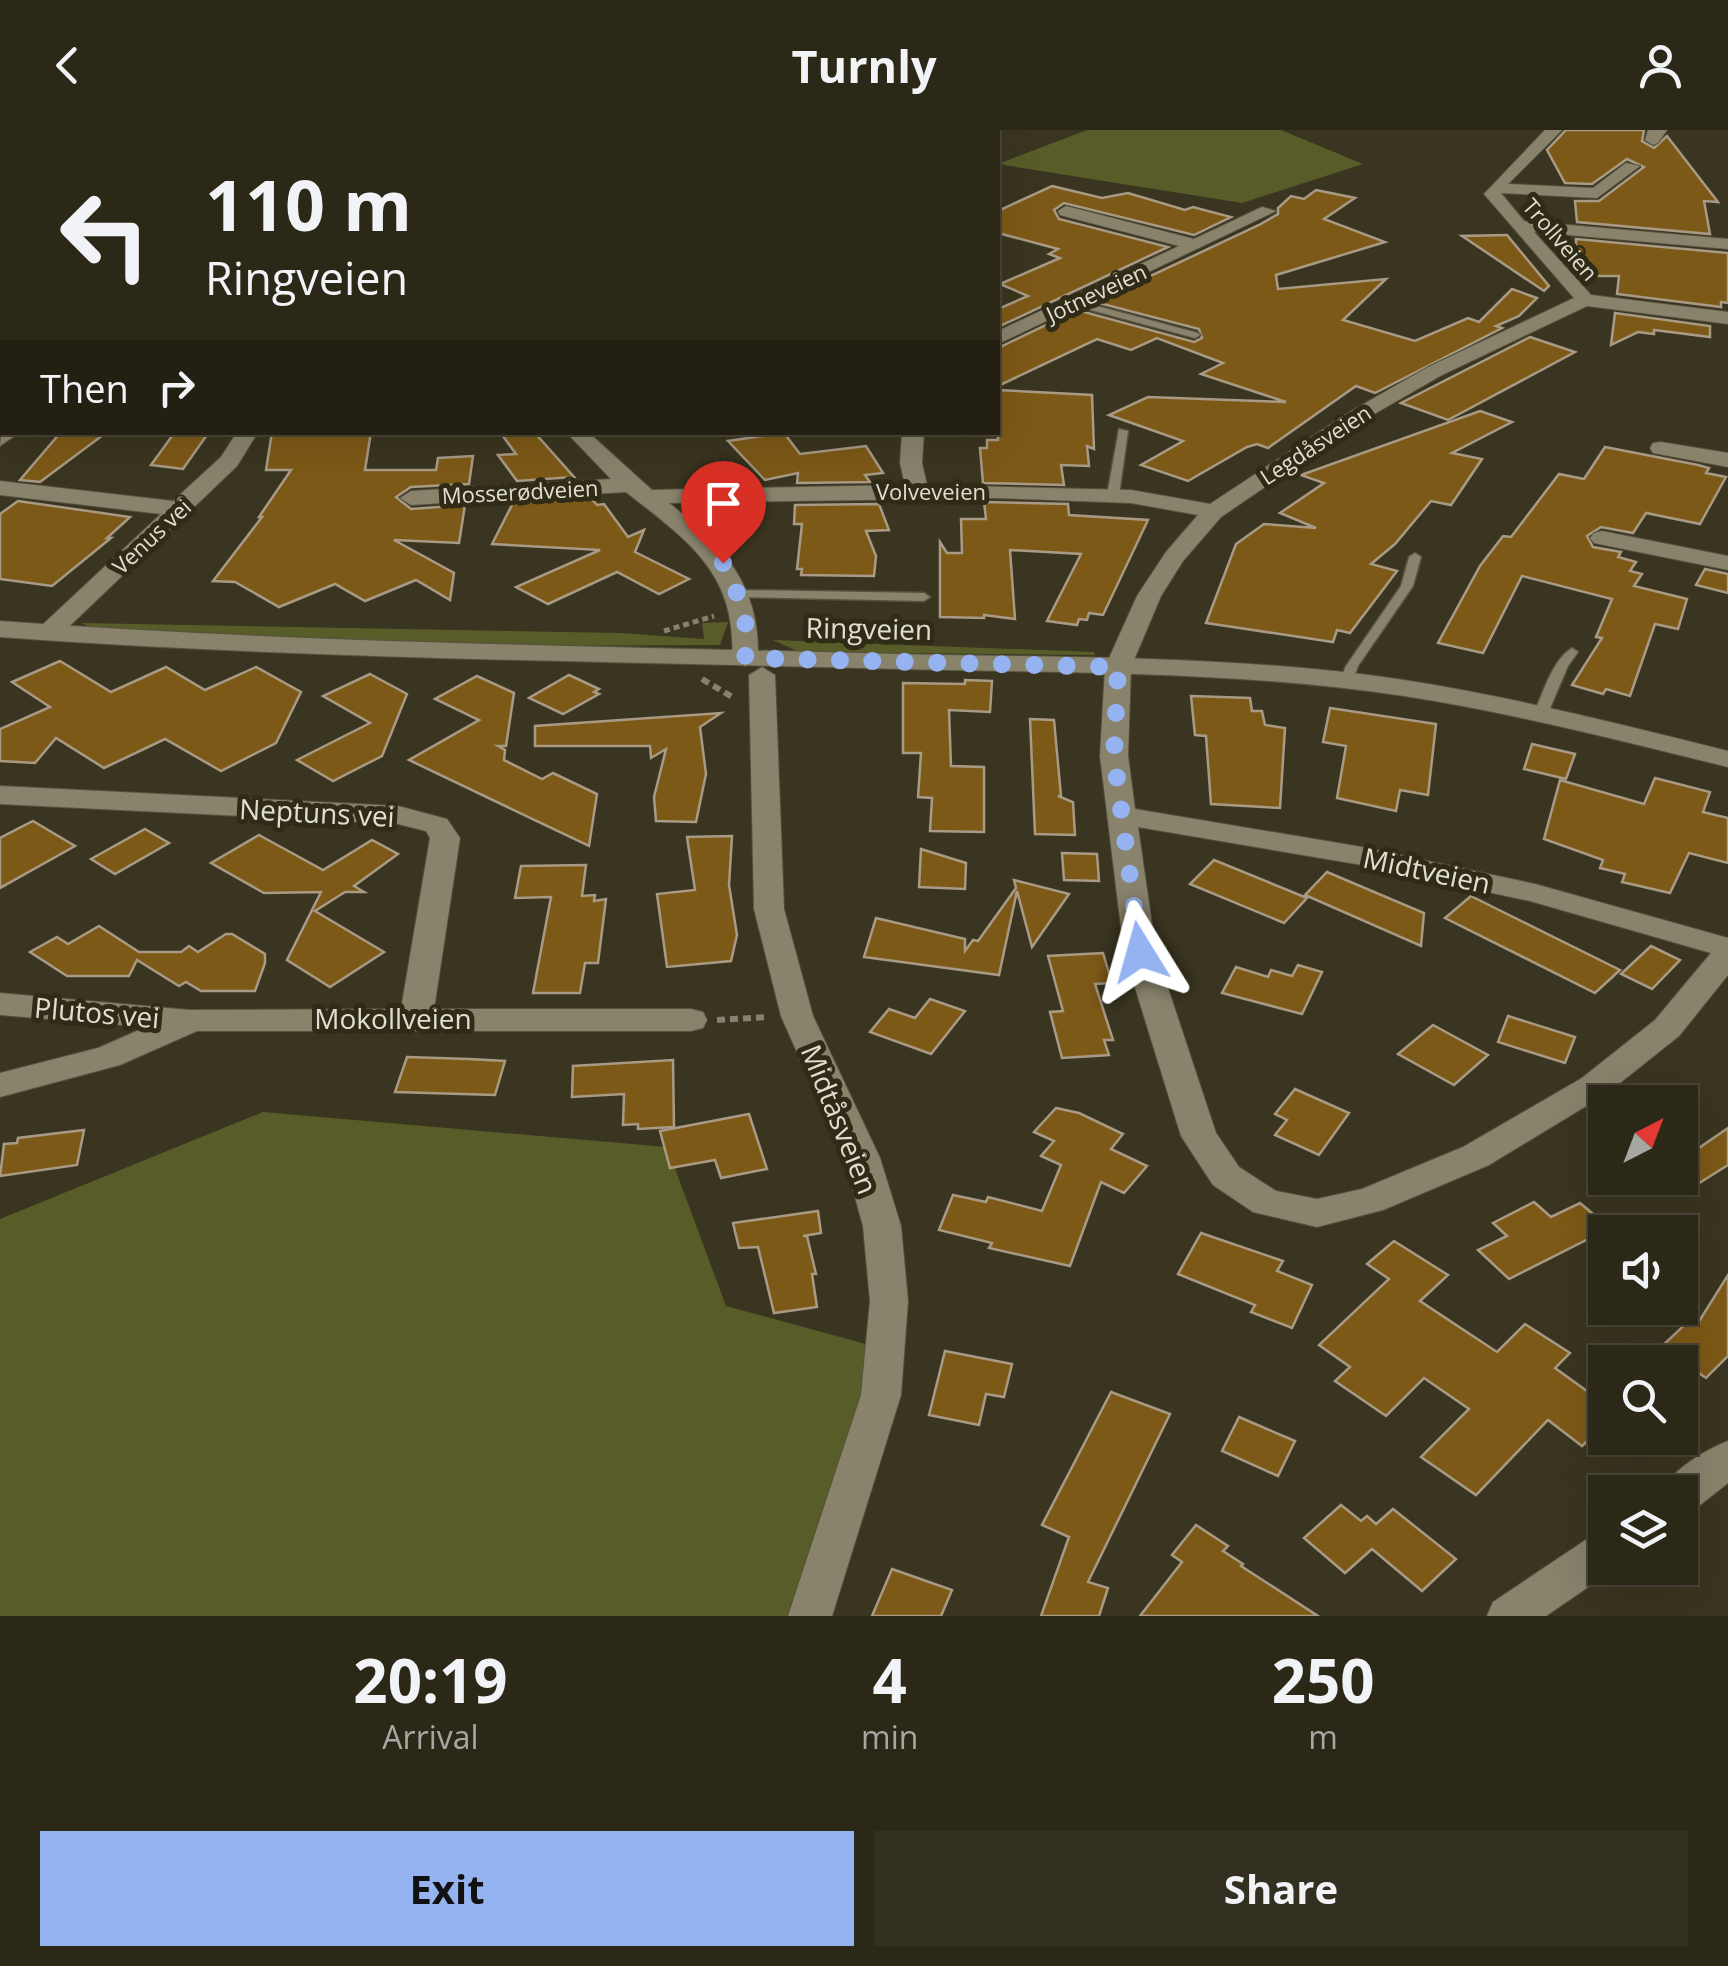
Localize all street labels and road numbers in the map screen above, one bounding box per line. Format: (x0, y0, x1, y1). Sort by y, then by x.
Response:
street label: Trollveien (1517, 191, 1605, 287)
street label: Jotneveien (1039, 256, 1151, 329)
street label: Legdåsveien (1254, 397, 1376, 491)
street label: Mosserødveien (441, 472, 599, 510)
street label: Volveveien (876, 476, 986, 506)
street label: Venus vei (105, 492, 197, 580)
street label: Ringveien (805, 608, 933, 648)
street label: Neptuns vei (238, 789, 396, 835)
street label: Midtveien (1360, 838, 1494, 902)
street label: Plutos vei (33, 988, 161, 1036)
street label: Mokollveien (314, 999, 472, 1037)
street label: Midtåsveien (793, 1039, 887, 1199)

